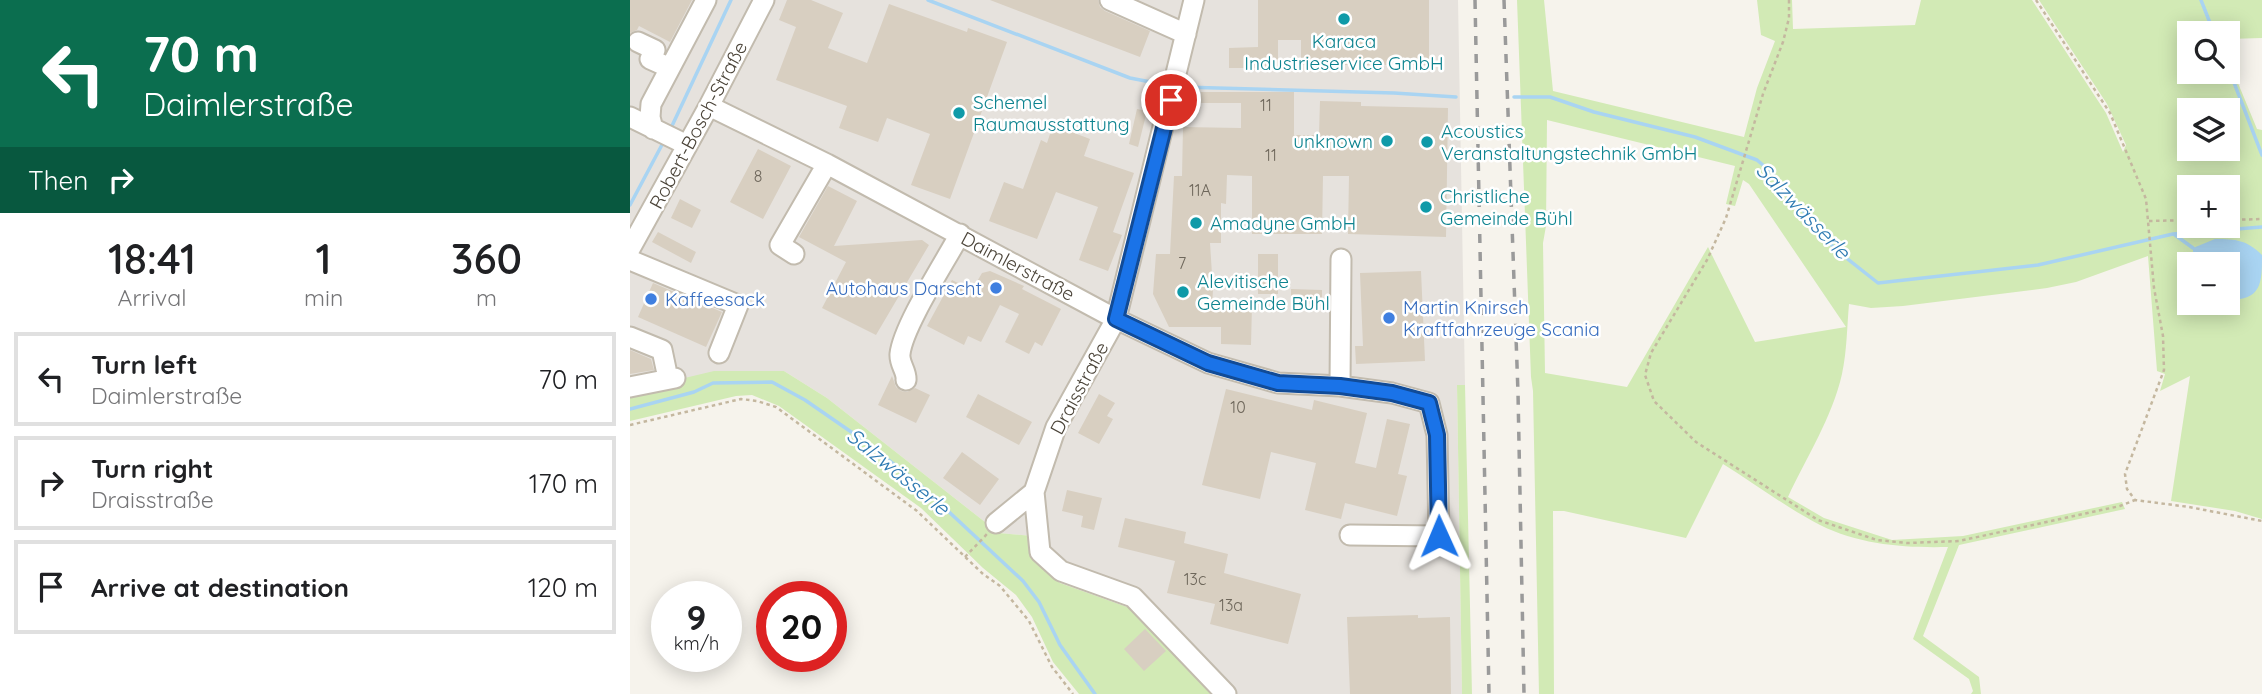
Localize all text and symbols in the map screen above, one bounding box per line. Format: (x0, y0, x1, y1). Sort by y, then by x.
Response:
marker: Karaca Industrieservice GmbH (1336, 11, 1352, 27)
map controls (2177, 21, 2240, 315)
button: search (2177, 21, 2240, 84)
text: 70 m (143, 23, 259, 84)
icon: left (28, 28, 119, 119)
place label: Karaca Industrieservice GmbH (1244, 29, 1444, 75)
street label: Robert-Bosch-Straße (644, 37, 752, 213)
pin (1141, 70, 1201, 130)
icon: arrive (1152, 81, 1190, 119)
text: Daimlerstraße (143, 84, 354, 124)
place label: Schemel Raumausstattung (973, 90, 1130, 136)
house number: 11 (1260, 95, 1272, 115)
button: layers (2177, 98, 2240, 161)
marker: Schemel Raumausstattung (951, 105, 967, 121)
place label: Acoustics Veranstaltungstechnik GmbH (1441, 119, 1697, 165)
place label: unknown (1293, 129, 1373, 153)
marker: unknown (1379, 133, 1395, 149)
marker: Acoustics Veranstaltungstechnik GmbH (1419, 134, 1435, 150)
house number: 11 (1265, 145, 1277, 165)
water label: Salzwässerle (1751, 157, 1857, 265)
icon: right (102, 161, 140, 199)
text: Then (28, 164, 88, 197)
house number: 8 (754, 166, 762, 186)
button: + (2177, 175, 2240, 238)
house number: 11A (1189, 180, 1211, 200)
place label: Christliche Gemeinde Bühl (1440, 184, 1573, 230)
marker: Christliche Gemeinde Bühl (1418, 199, 1434, 215)
place label: Amadyne GmbH (1210, 211, 1356, 235)
marker: Amadyne GmbH (1188, 215, 1204, 231)
street label: Daimlerstraße (957, 226, 1079, 306)
text: 18:41 (108, 232, 196, 285)
text: 1 (316, 232, 332, 285)
text: 360 (451, 232, 522, 285)
button: − (2177, 252, 2240, 315)
house number: 7 (1178, 253, 1186, 273)
place label: Alevitische Gemeinde Bühl (1197, 269, 1330, 315)
place label: Autohaus Darscht (826, 276, 982, 300)
marker: Autohaus Darscht (988, 280, 1004, 296)
text: Arrival (118, 283, 186, 312)
text: min (304, 283, 343, 312)
text: m (476, 283, 497, 312)
marker: Alevitische Gemeinde Bühl (1175, 284, 1191, 300)
place label: Kaffeesack (665, 287, 765, 311)
marker: Kaffeesack (643, 291, 659, 307)
place label: Martin Knirsch Kraftfahrzeuge Scania (1403, 295, 1600, 341)
marker: Martin Knirsch Kraftfahrzeuge Scania (1381, 310, 1397, 326)
street label: Draisstraße (1045, 338, 1113, 438)
text: Turn left (91, 348, 198, 381)
icon: left (32, 360, 70, 398)
text: 70 m (538, 363, 598, 396)
text: Daimlerstraße (91, 381, 242, 410)
house number: 10 (1230, 397, 1246, 417)
water label: Salzwässerle (842, 422, 956, 521)
text: Turn right (91, 452, 213, 485)
icon: right (32, 464, 70, 502)
text: 170 m (529, 467, 598, 500)
text: Draisstraße (91, 485, 214, 514)
position arrow (1402, 499, 1476, 573)
icon: arrive (32, 568, 70, 606)
house number: 13c (1184, 569, 1206, 589)
text: Arrive at destination (91, 571, 349, 604)
text: 120 m (528, 571, 598, 604)
speed limit sign: 20 (756, 581, 847, 672)
text: 9 (687, 595, 706, 639)
house number: 13a (1219, 595, 1243, 615)
text: km/h (674, 632, 719, 655)

